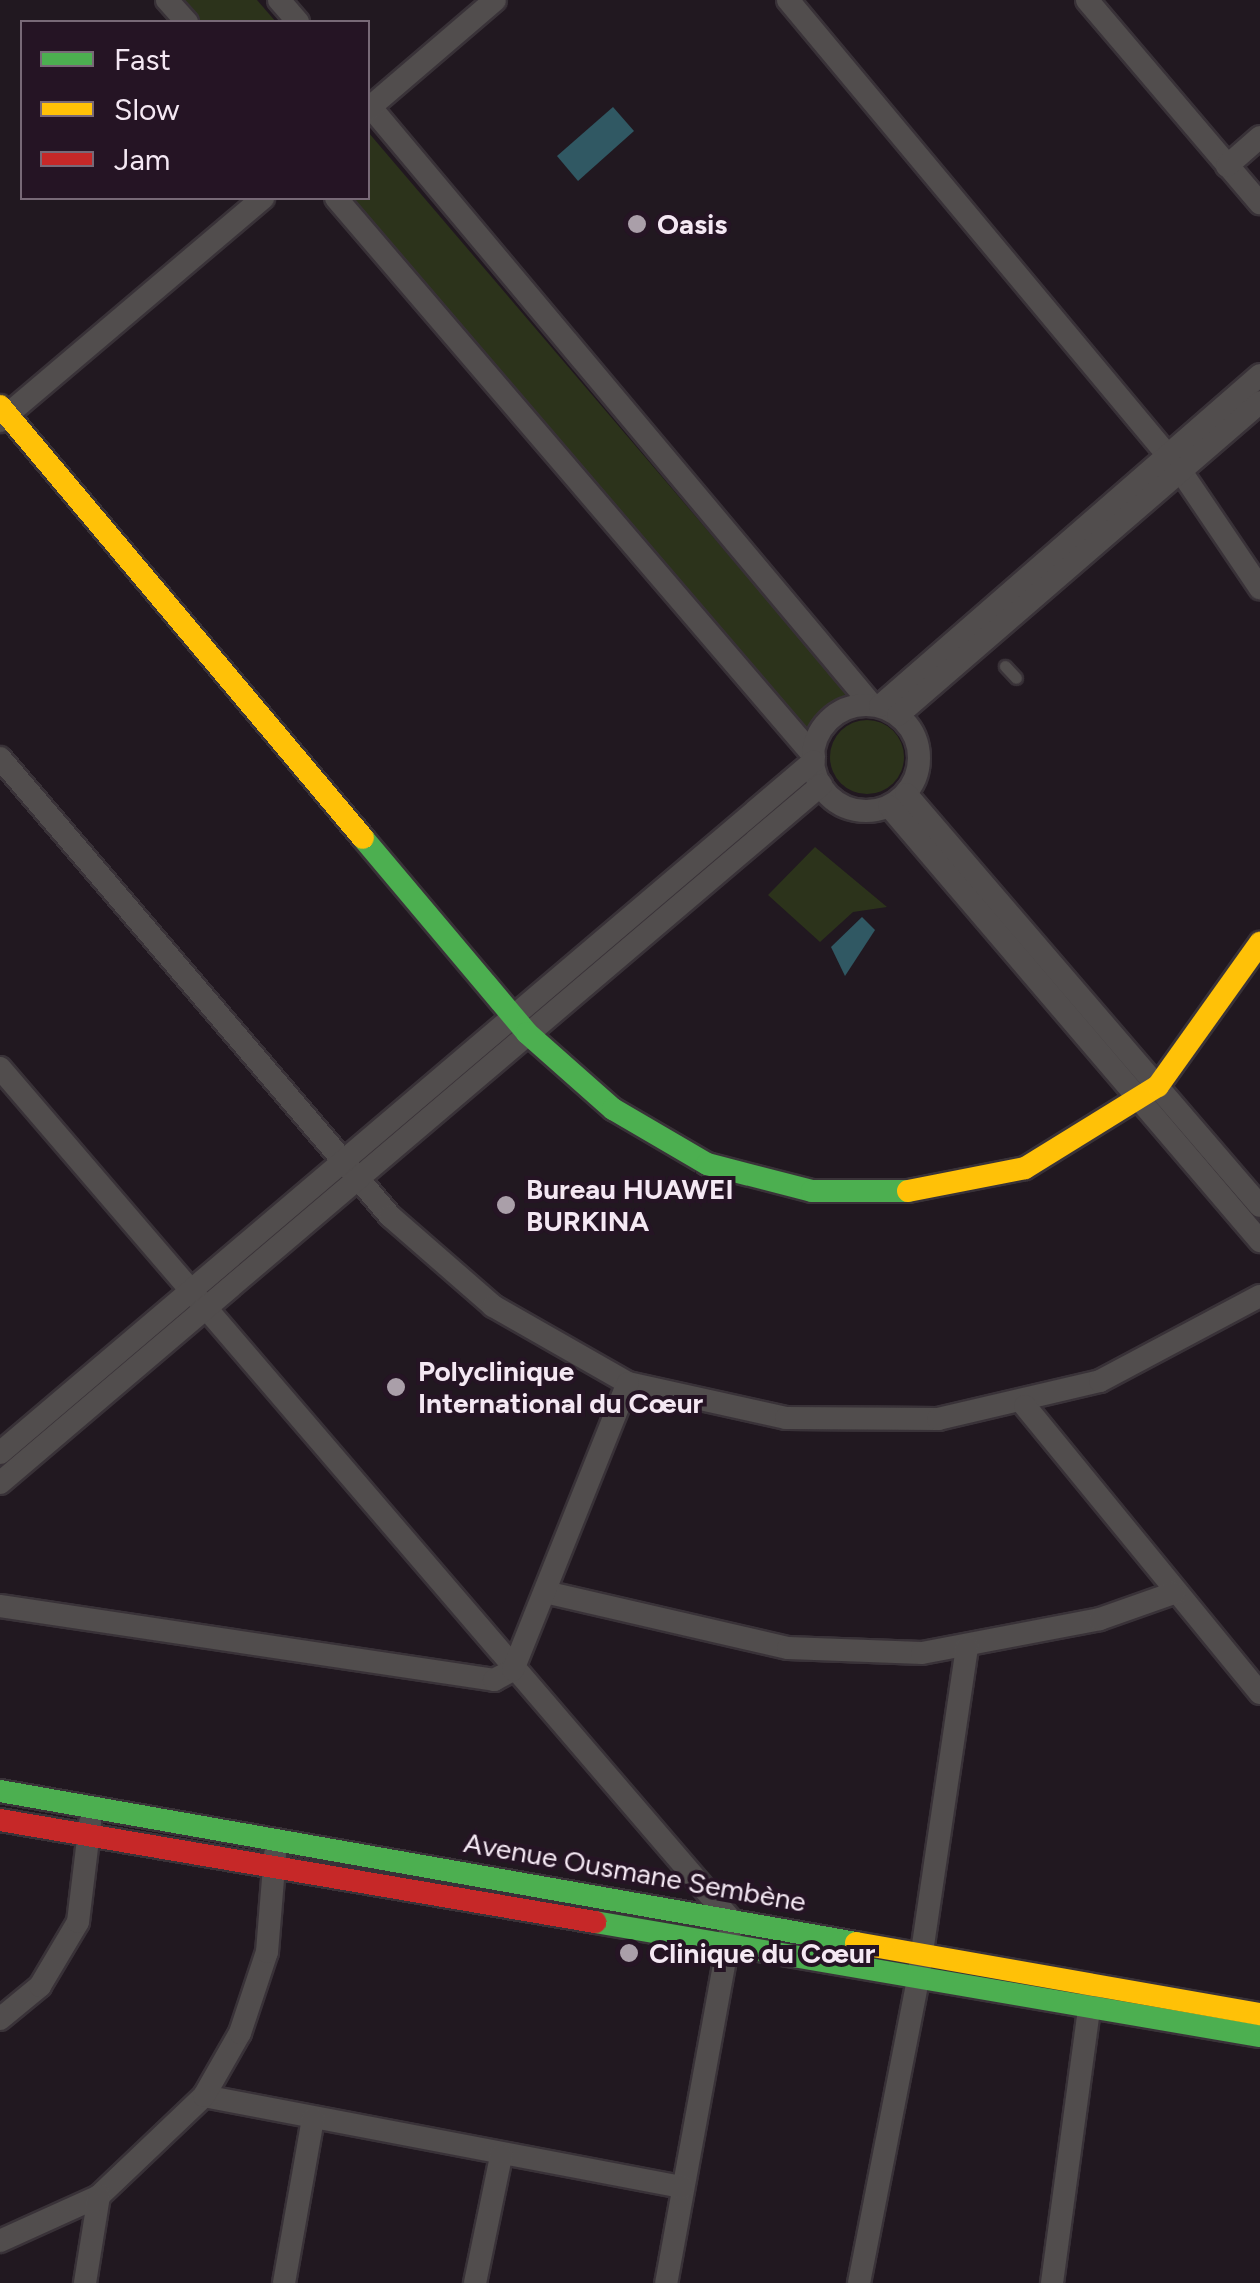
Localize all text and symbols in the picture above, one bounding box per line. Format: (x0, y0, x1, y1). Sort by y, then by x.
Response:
legend (20, 20, 370, 200)
text: Fast (114, 41, 171, 78)
text: Slow (114, 91, 180, 128)
text: Jam (114, 141, 170, 178)
place label: Oasis (657, 207, 727, 241)
marker: Oasis (626, 213, 648, 235)
place label: Bureau HUAWEI BURKINA (526, 1172, 734, 1238)
marker: Bureau HUAWEI BURKINA (495, 1194, 517, 1216)
place label: Polyclinique International du Cœur (418, 1354, 703, 1420)
marker: Polyclinique International du Cœur (383, 1374, 409, 1400)
street label: Avenue Ousmane Sembène (461, 1825, 809, 1919)
place label: Clinique du Cœur (649, 1936, 875, 1970)
marker: Clinique du Cœur (618, 1942, 640, 1964)

